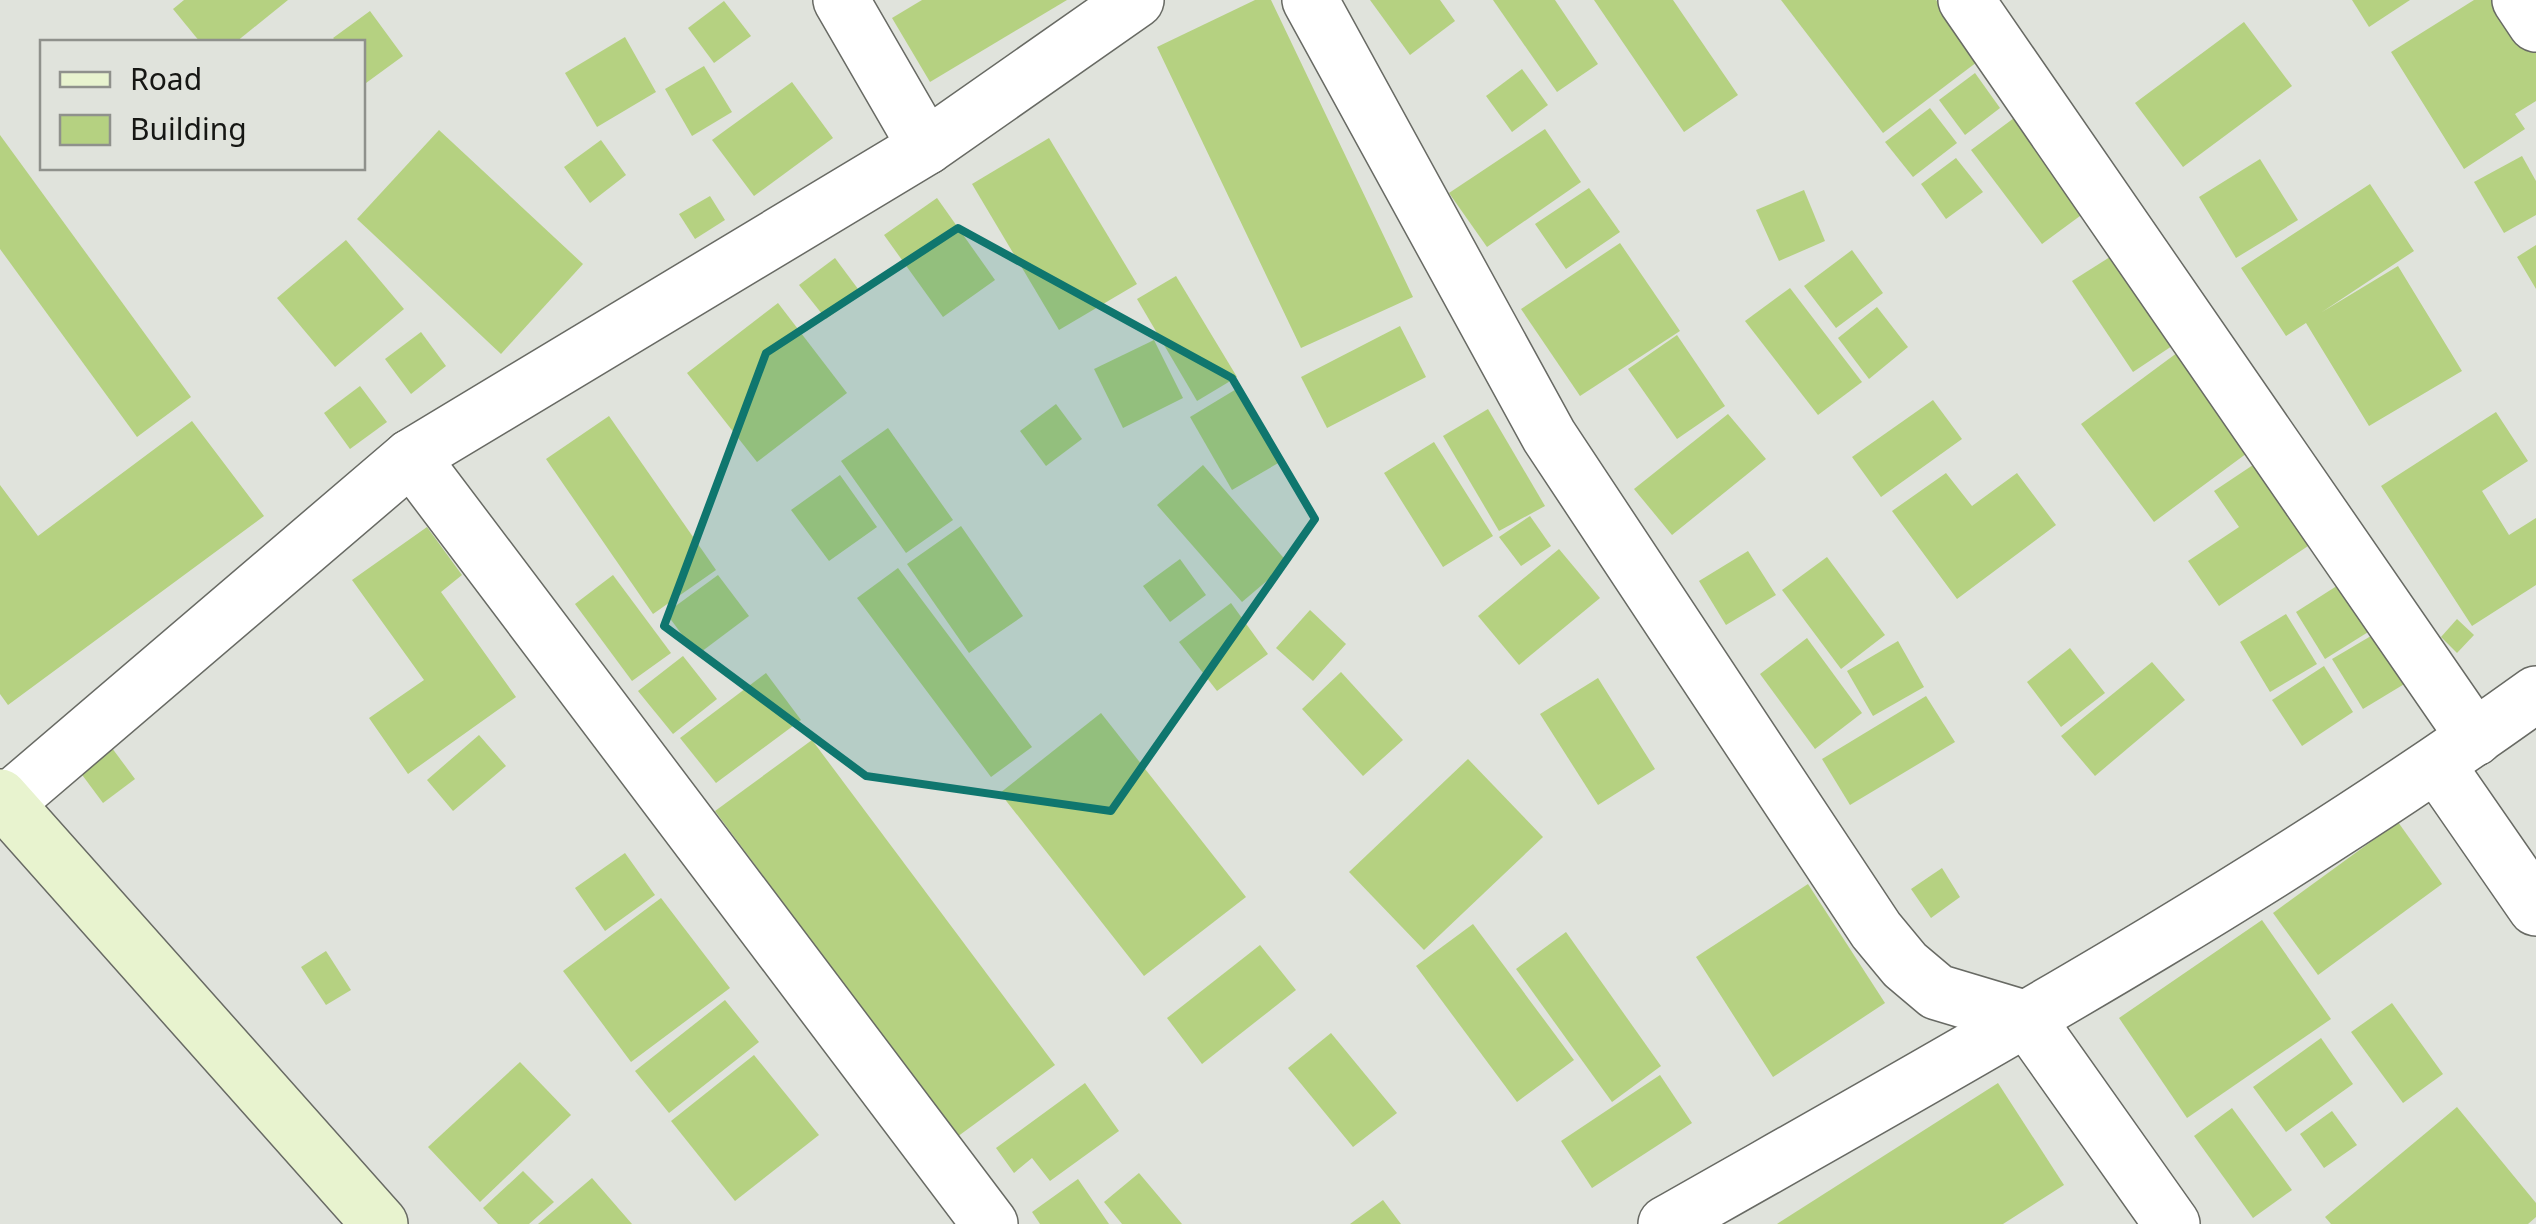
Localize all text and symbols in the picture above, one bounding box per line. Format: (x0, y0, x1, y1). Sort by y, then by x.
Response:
legend (40, 40, 365, 170)
text: Road (130, 58, 202, 99)
text: Building (130, 108, 247, 149)

